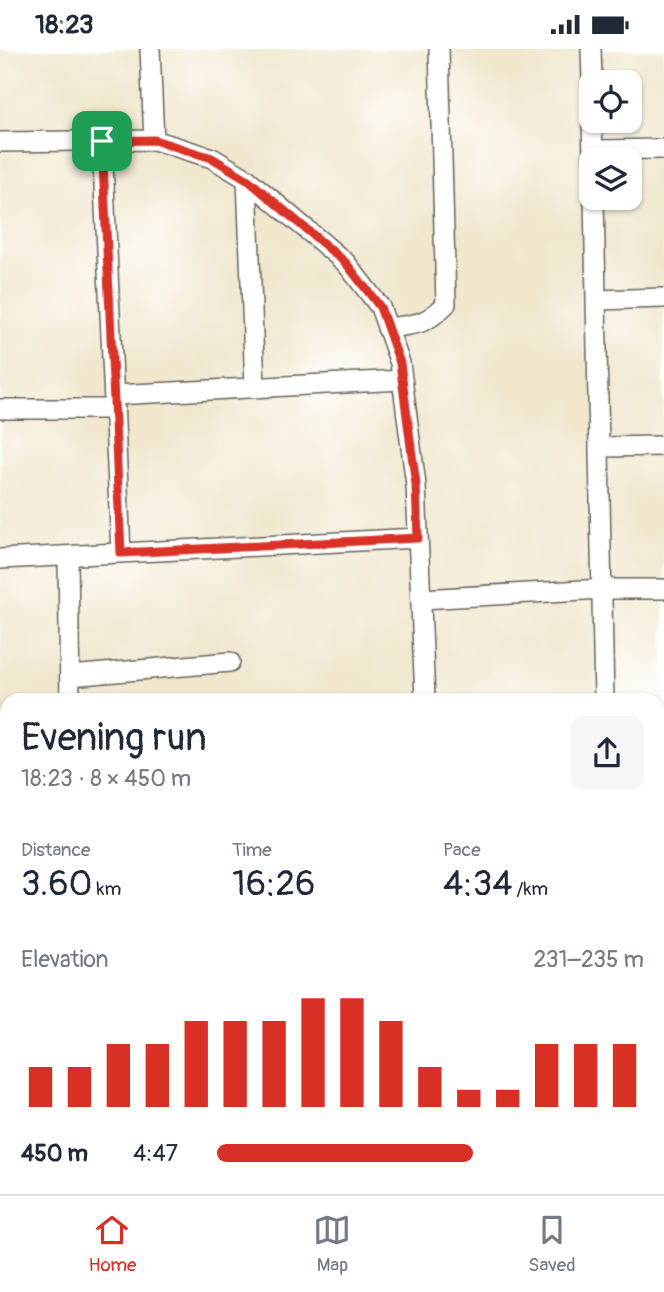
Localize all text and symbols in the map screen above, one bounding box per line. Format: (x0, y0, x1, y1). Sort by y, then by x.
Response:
text: 18:23 (35, 9, 93, 41)
map controls (579, 70, 642, 210)
button: locate (579, 70, 642, 133)
pin (72, 111, 132, 171)
icon: arrive (83, 122, 121, 160)
button: layers (579, 147, 642, 210)
text: Evening run (21, 714, 207, 762)
button: share (570, 716, 644, 790)
text: 18:23 · 8 × 450 m (21, 764, 191, 793)
text: Distance (21, 838, 90, 862)
text: Time (232, 838, 272, 862)
text: Pace (443, 838, 481, 862)
text: 3.60 (21, 862, 92, 906)
text: 16:26 (232, 862, 315, 906)
text: 4:34 (443, 862, 512, 906)
text: km (92, 877, 121, 901)
text: /km (512, 877, 548, 901)
text: Elevation (21, 945, 109, 974)
text: 231–235 m (534, 945, 644, 974)
text: 450 m (21, 1139, 88, 1168)
text: 4:47 (133, 1139, 178, 1168)
tab: Home (88, 1211, 136, 1277)
tab: Map (313, 1211, 351, 1277)
tab: Saved (528, 1211, 576, 1277)

